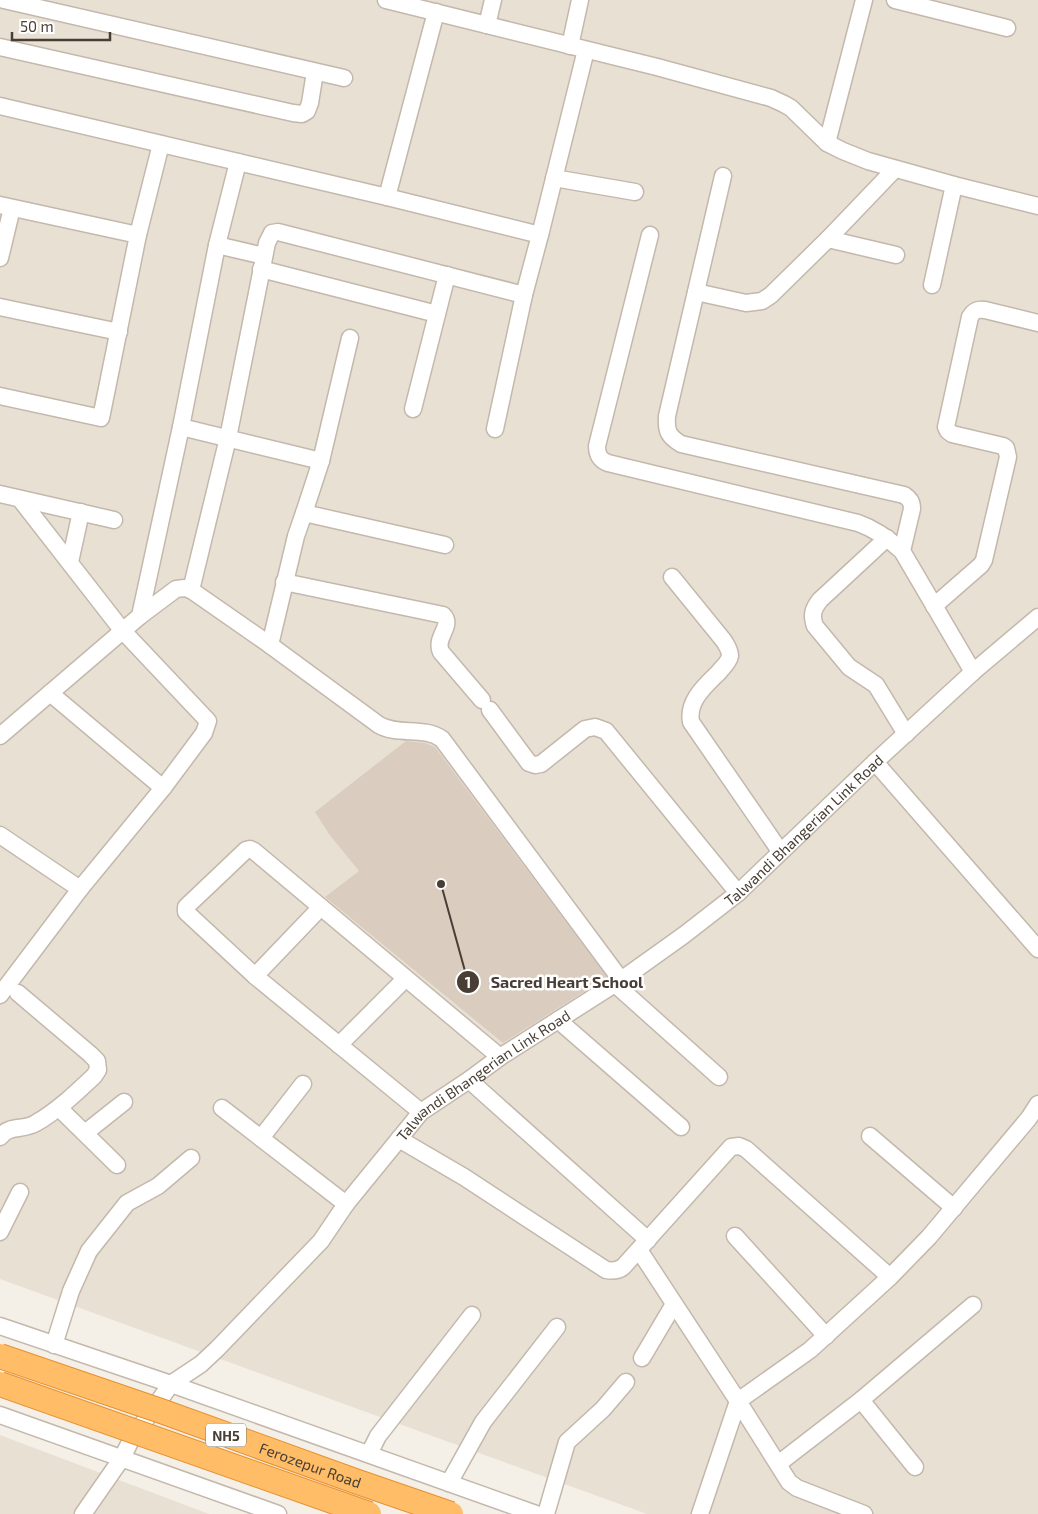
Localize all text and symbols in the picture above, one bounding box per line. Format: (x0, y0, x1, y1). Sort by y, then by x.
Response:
scale bar (12, 10, 110, 42)
text: 50 m (20, 17, 54, 35)
street label: Talwandi Bhangerian Link Road (721, 750, 887, 909)
callout: Sacred Heart School (456, 967, 653, 998)
text: Sacred Heart School (491, 972, 644, 991)
text: 1 (465, 973, 471, 991)
street label: Talwandi Bhangerian Link Road (392, 1006, 573, 1144)
road number: NH5 (206, 1424, 246, 1446)
street label: Ferozepur Road (257, 1438, 364, 1491)

